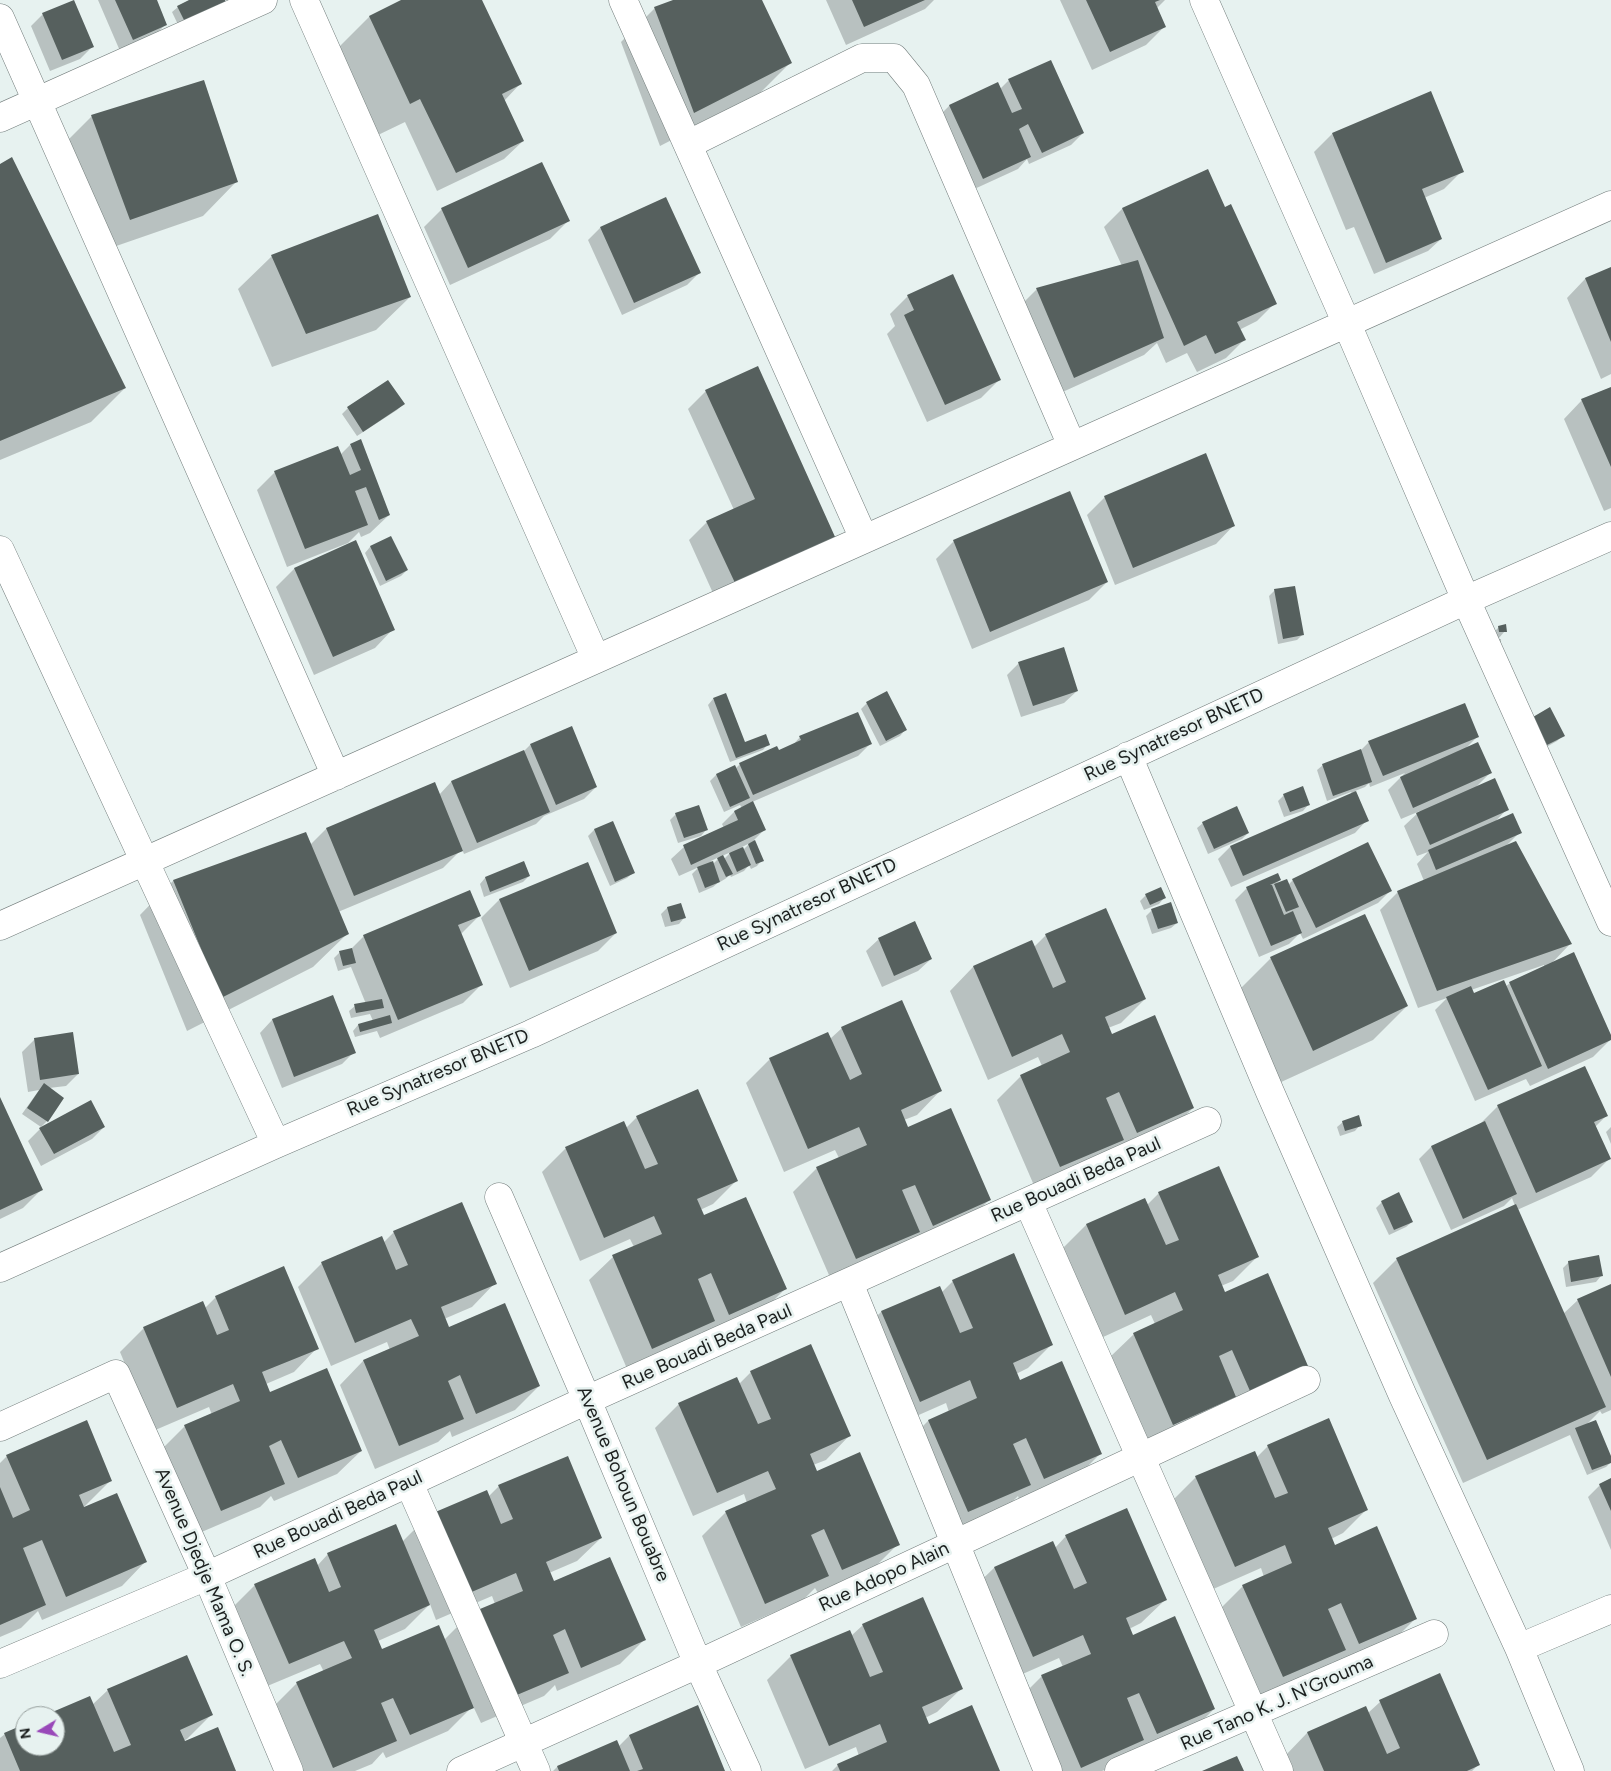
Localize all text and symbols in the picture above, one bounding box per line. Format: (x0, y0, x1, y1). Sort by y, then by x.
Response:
street label: Rue Synatresor BNETD (1081, 683, 1267, 787)
street label: Rue Synatresor BNETD (714, 853, 900, 957)
street label: Rue Synatresor BNETD (344, 1024, 532, 1122)
street label: Rue Bouadi Beda Paul (988, 1132, 1164, 1228)
street label: Rue Bouadi Beda Paul (619, 1299, 795, 1395)
street label: Avenue Bohoun Bouabre (571, 1383, 675, 1585)
street label: Avenue Djedje Mama O. S. (150, 1464, 258, 1680)
street label: Rue Bouadi Beda Paul (250, 1466, 426, 1564)
street label: Rue Adopo Alain (815, 1537, 953, 1617)
street label: Rue Tano K. J. N'Grouma (1177, 1650, 1377, 1756)
north arrow (15, 1706, 65, 1756)
text: N (16, 1727, 35, 1740)

